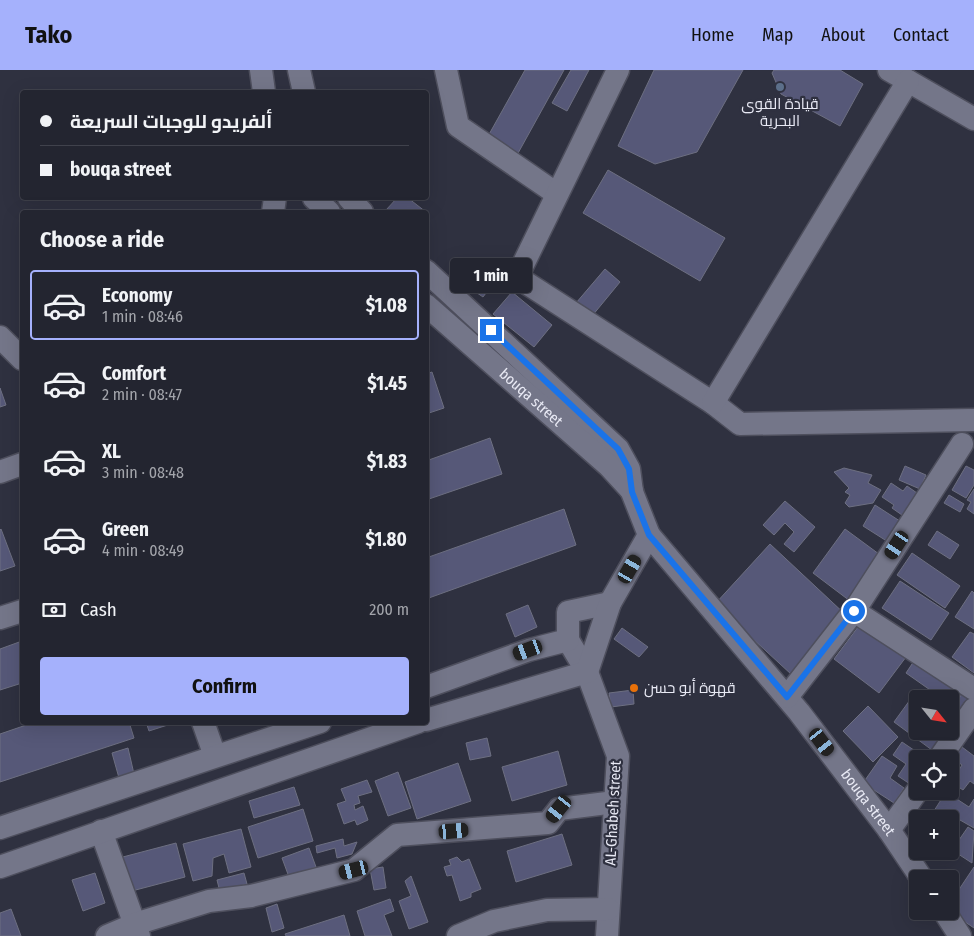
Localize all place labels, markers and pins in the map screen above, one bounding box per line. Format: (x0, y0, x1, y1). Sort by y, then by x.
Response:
marker: قيادة القوى البحرية (774, 81, 786, 93)
place label: قيادة القوى البحرية (741, 95, 819, 130)
place label: قهوة أبو حسن (644, 678, 736, 698)
marker: قهوة أبو حسن (628, 682, 640, 694)

